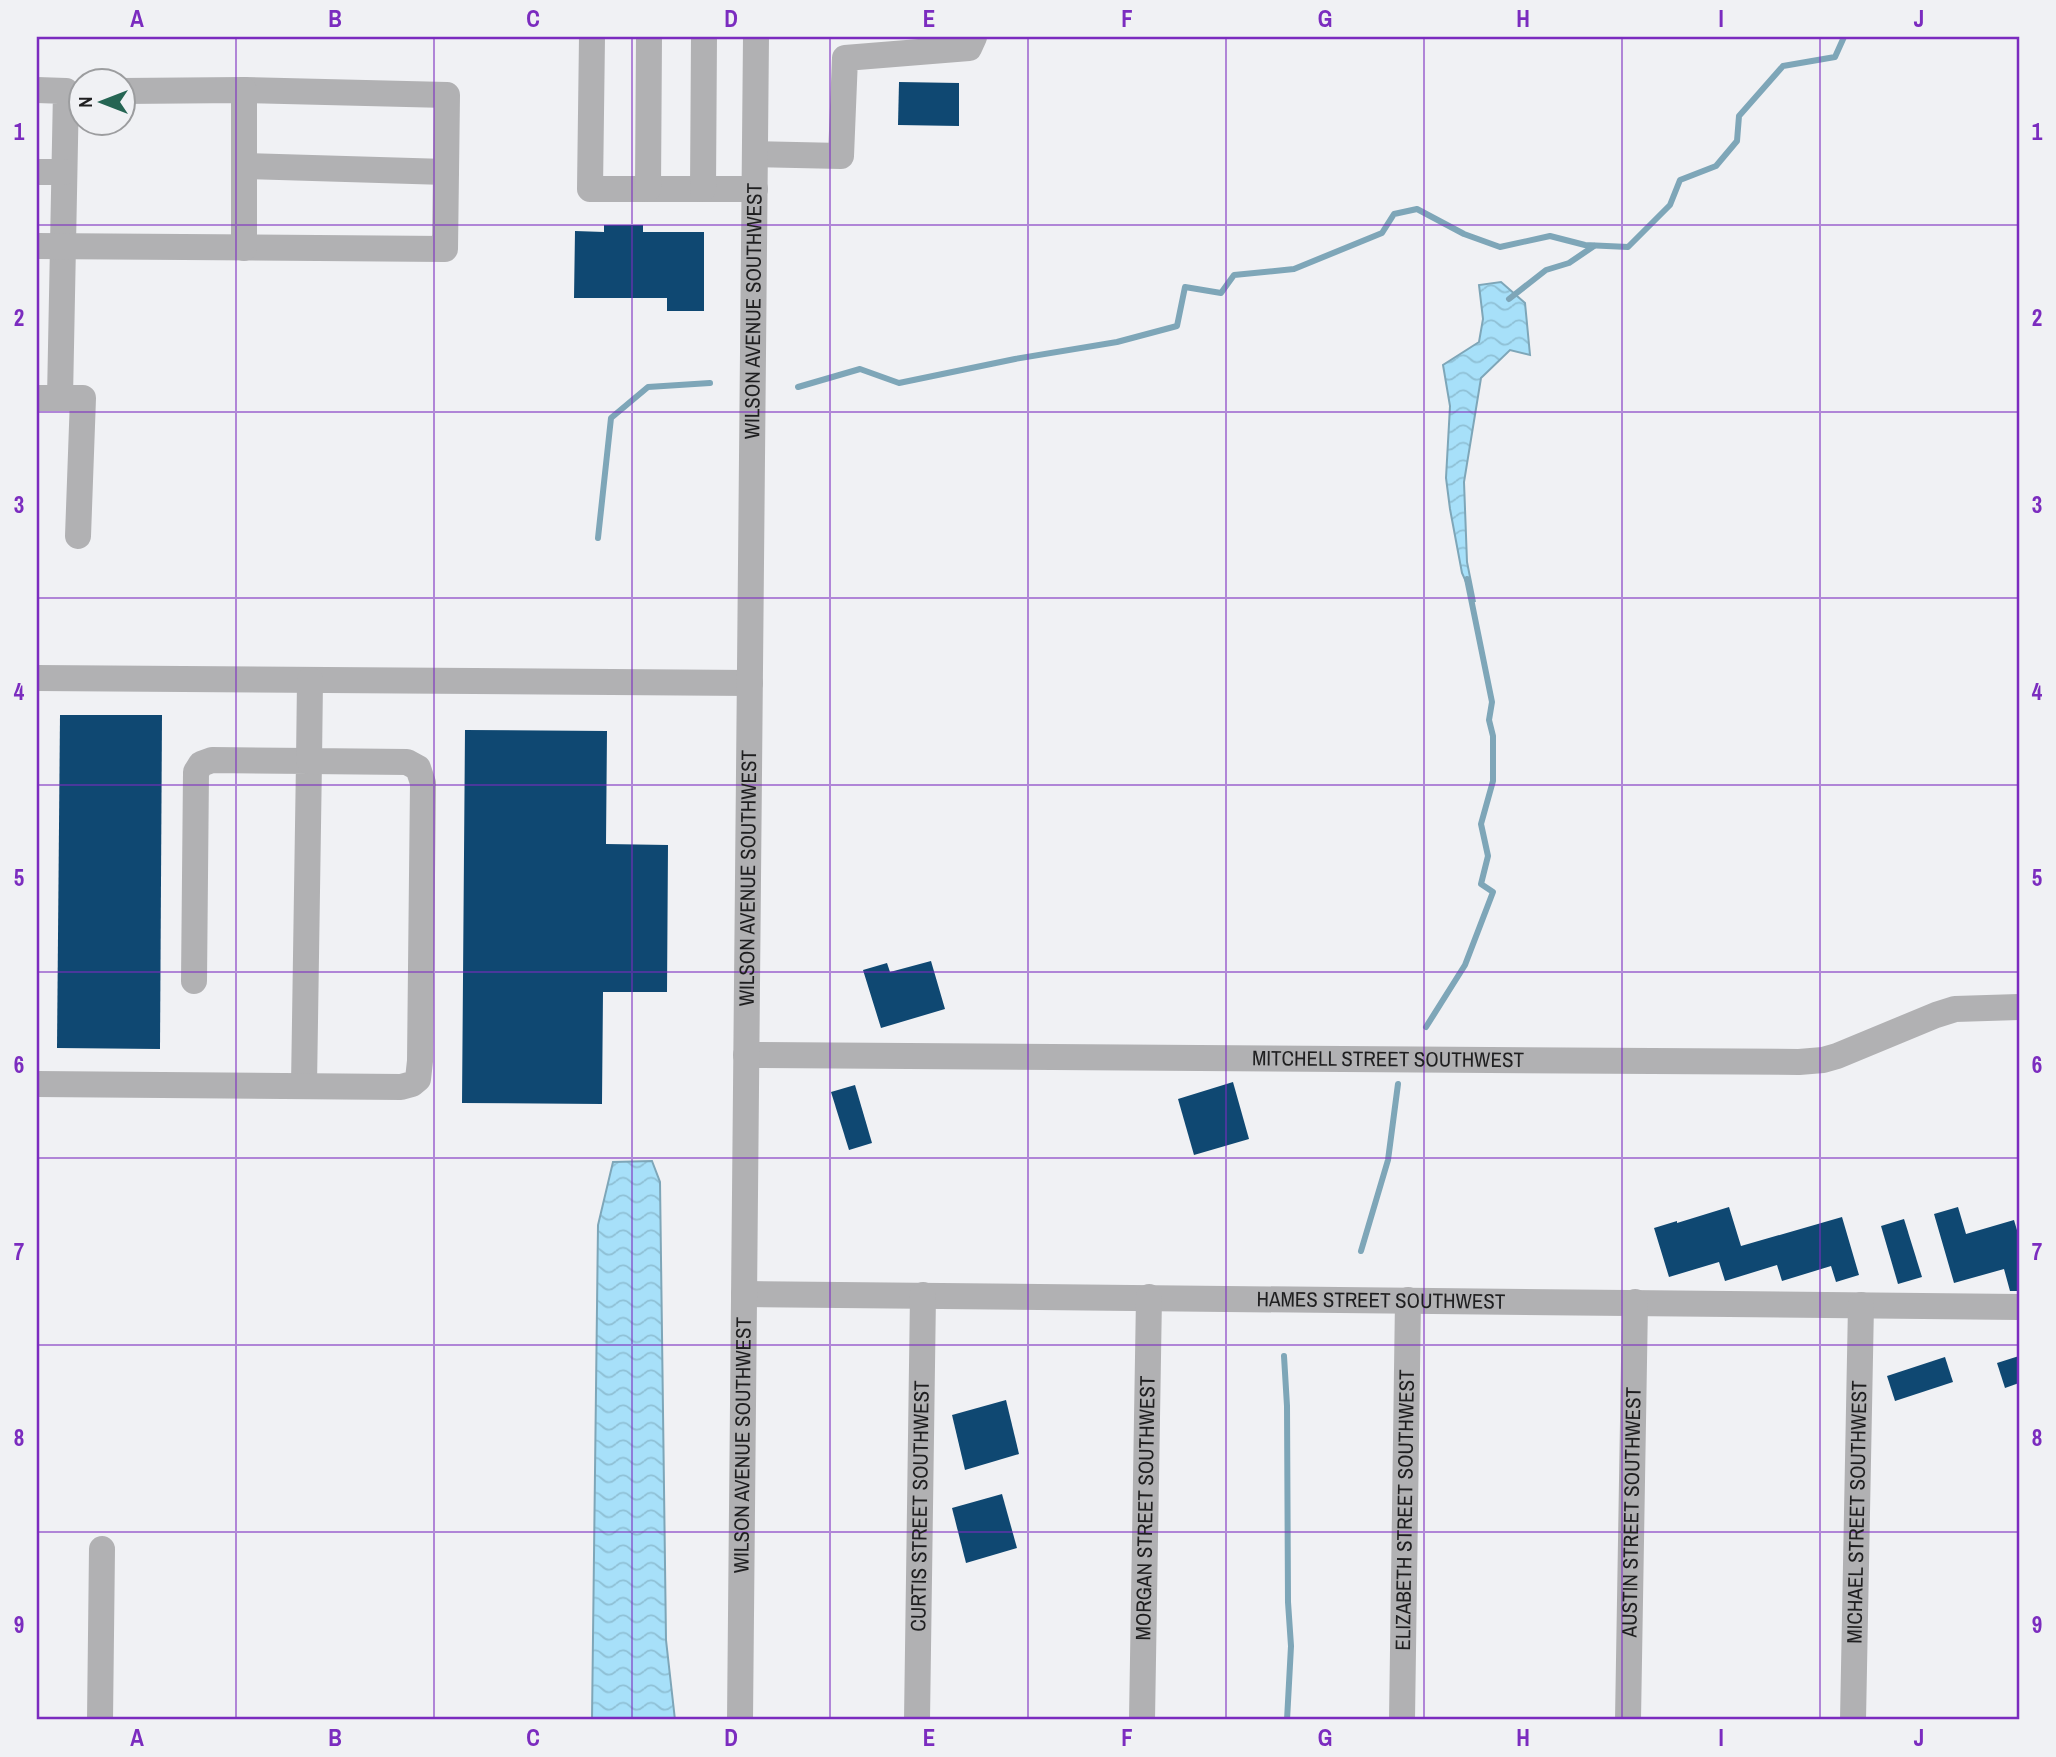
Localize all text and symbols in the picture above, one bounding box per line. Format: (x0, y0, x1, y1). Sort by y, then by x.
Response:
text: A (130, 3, 144, 34)
text: B (328, 3, 342, 34)
text: C (526, 3, 540, 34)
text: D (724, 3, 738, 34)
text: E (923, 3, 935, 34)
text: F (1121, 3, 1133, 34)
text: G (1318, 3, 1332, 34)
text: H (1516, 3, 1530, 34)
text: I (1718, 3, 1724, 34)
text: J (1914, 3, 1924, 34)
north arrow (66, 66, 136, 136)
text: N (72, 96, 98, 108)
text: 1 (14, 116, 25, 147)
text: 1 (2032, 116, 2043, 147)
street label: WILSON AVENUE SOUTHWEST (737, 182, 769, 439)
text: 2 (14, 302, 24, 333)
text: 2 (2032, 302, 2042, 333)
text: 3 (14, 489, 24, 520)
text: 3 (2032, 489, 2042, 520)
text: 4 (14, 676, 25, 707)
text: 4 (2032, 676, 2043, 707)
street label: WILSON AVENUE SOUTHWEST (732, 749, 763, 1006)
text: 5 (14, 862, 24, 893)
text: 5 (2032, 862, 2042, 893)
street label: MITCHELL STREET SOUTHWEST (1252, 1043, 1525, 1074)
text: 6 (14, 1049, 24, 1080)
text: 6 (2032, 1049, 2042, 1080)
text: 7 (14, 1236, 24, 1267)
text: 7 (2032, 1236, 2042, 1267)
street label: HAMES STREET SOUTHWEST (1256, 1284, 1506, 1316)
street label: WILSON AVENUE SOUTHWEST (726, 1316, 758, 1573)
street label: ELIZABETH STREET SOUTHWEST (1388, 1369, 1421, 1651)
street label: MORGAN STREET SOUTHWEST (1128, 1375, 1162, 1641)
street label: CURTIS STREET SOUTHWEST (903, 1380, 936, 1632)
street label: MICHAEL STREET SOUTHWEST (1839, 1380, 1874, 1644)
street label: AUSTIN STREET SOUTHWEST (1614, 1386, 1648, 1639)
text: 8 (14, 1422, 24, 1453)
text: 8 (2032, 1422, 2042, 1453)
text: 9 (14, 1609, 24, 1640)
text: 9 (2032, 1609, 2042, 1640)
text: A (130, 1722, 144, 1753)
text: B (328, 1722, 342, 1753)
text: C (526, 1722, 540, 1753)
text: D (724, 1722, 738, 1753)
text: E (923, 1722, 935, 1753)
text: F (1121, 1722, 1133, 1753)
text: G (1318, 1722, 1332, 1753)
text: H (1516, 1722, 1530, 1753)
text: I (1718, 1722, 1724, 1753)
text: J (1914, 1722, 1924, 1753)

